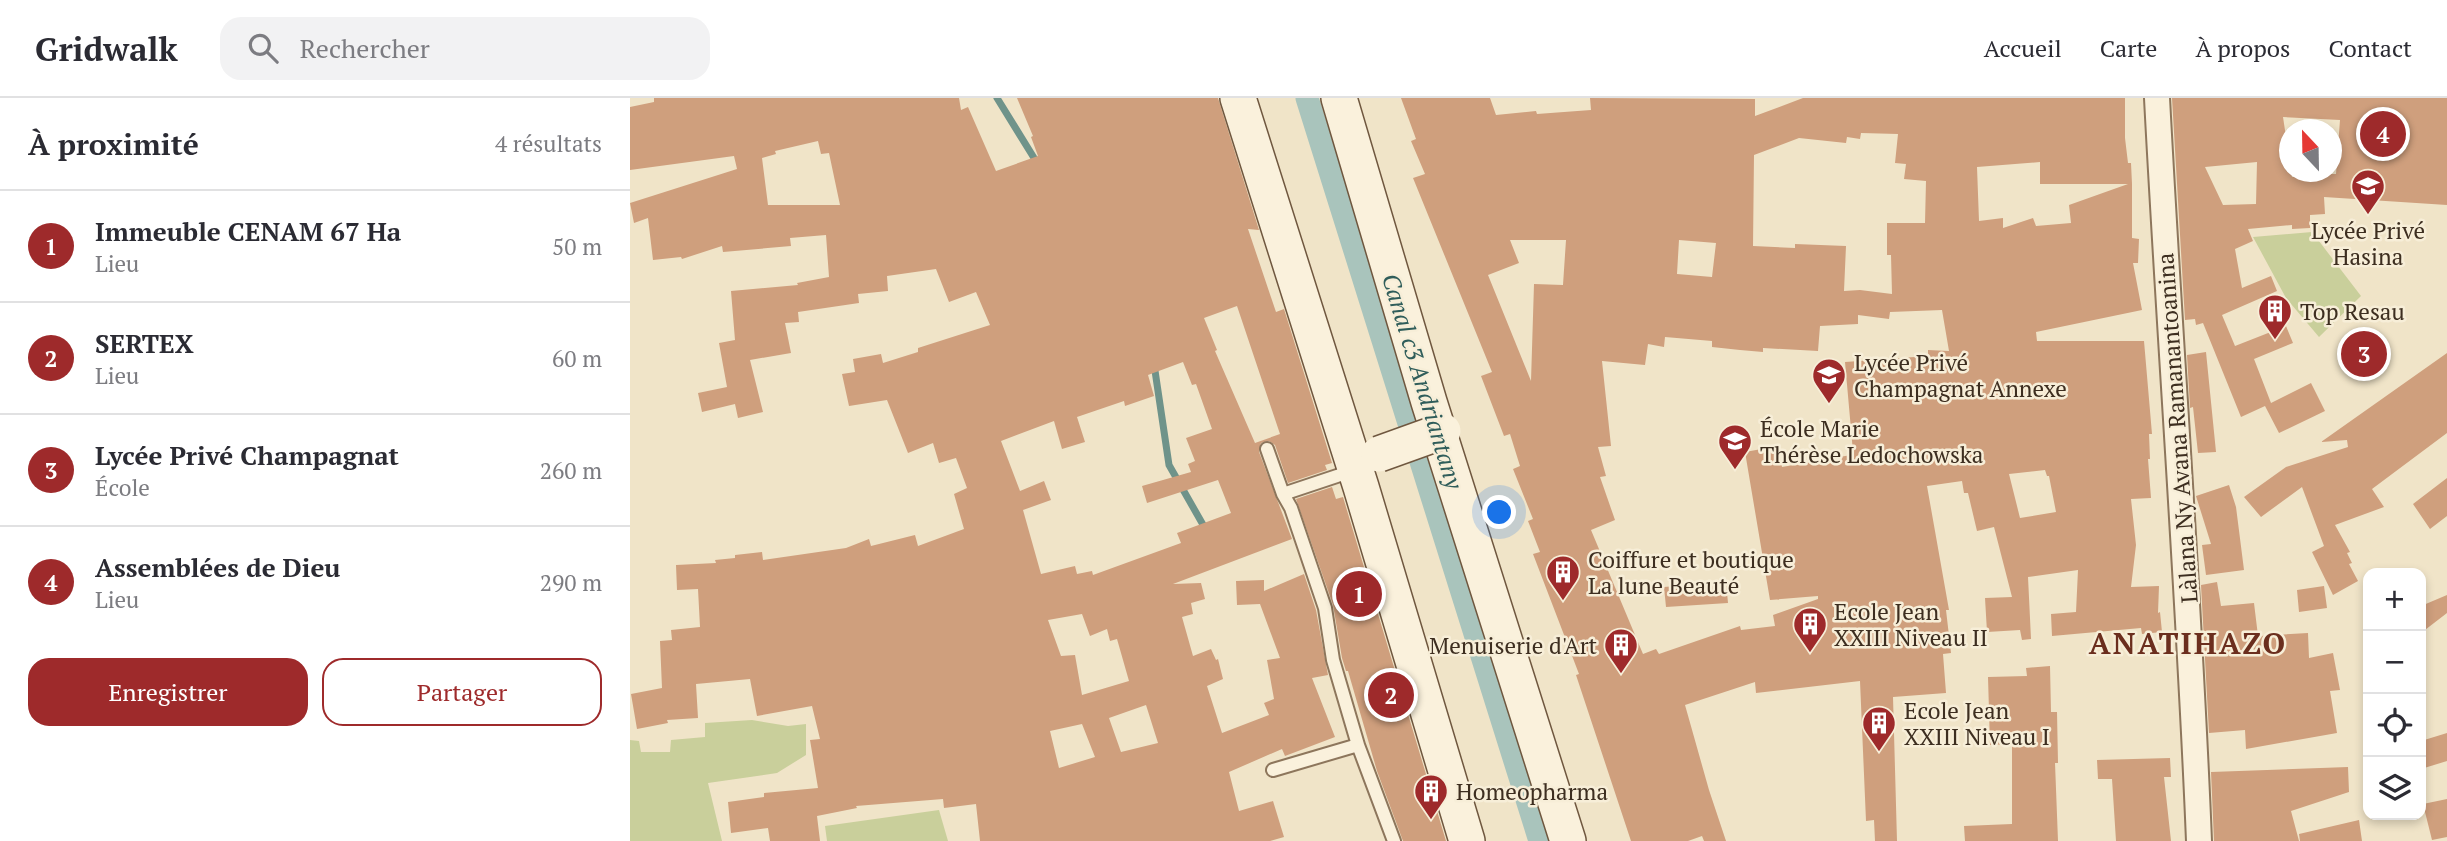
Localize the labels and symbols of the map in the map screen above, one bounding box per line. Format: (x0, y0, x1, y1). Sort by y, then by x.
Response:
pin: 4 (2360, 108, 2406, 160)
north arrow (2279, 119, 2342, 182)
school or university icon: Lycée Privé Hasina (2349, 167, 2387, 216)
place label: Lycée Privé Hasina (2311, 215, 2425, 272)
street label: Làlana Ny Avana Ramanantoanina (2149, 252, 2205, 604)
water label: Canal c3 Andriantany (1375, 269, 1471, 494)
building icon: Top Resau (2256, 292, 2294, 341)
place label: Top Resau (2300, 296, 2405, 327)
pin: 3 (2341, 328, 2387, 380)
place label: Lycée Privé Champagnat Annexe (1854, 347, 2067, 404)
school or university icon: Lycée Privé Champagnat Annexe (1810, 356, 1848, 405)
place label: École Marie Thérèse Ledochowska (1760, 413, 1984, 470)
school or university icon: École Marie Thérèse Ledochowska (1716, 422, 1754, 471)
your location (1482, 495, 1516, 529)
place label: Coiffure et boutique La lune Beauté (1588, 544, 1794, 601)
building icon: Coiffure et boutique La lune Beauté (1544, 553, 1582, 602)
pin: 1 (1336, 568, 1382, 620)
place label: Ecole Jean XXIII Niveau II (1834, 596, 1988, 653)
building icon: Ecole Jean XXIII Niveau II (1791, 605, 1829, 654)
district label: ANATIHAZO (2089, 623, 2287, 663)
building icon: Menuiserie d'Art (1602, 626, 1640, 675)
place label: Menuiserie d'Art (1429, 630, 1597, 661)
pin: 2 (1368, 669, 1414, 721)
place label: Ecole Jean XXIII Niveau I (1904, 695, 2050, 752)
building icon: Ecole Jean XXIII Niveau I (1860, 704, 1898, 753)
building icon: Homeopharma (1412, 772, 1450, 821)
place label: Homeopharma (1456, 776, 1608, 807)

